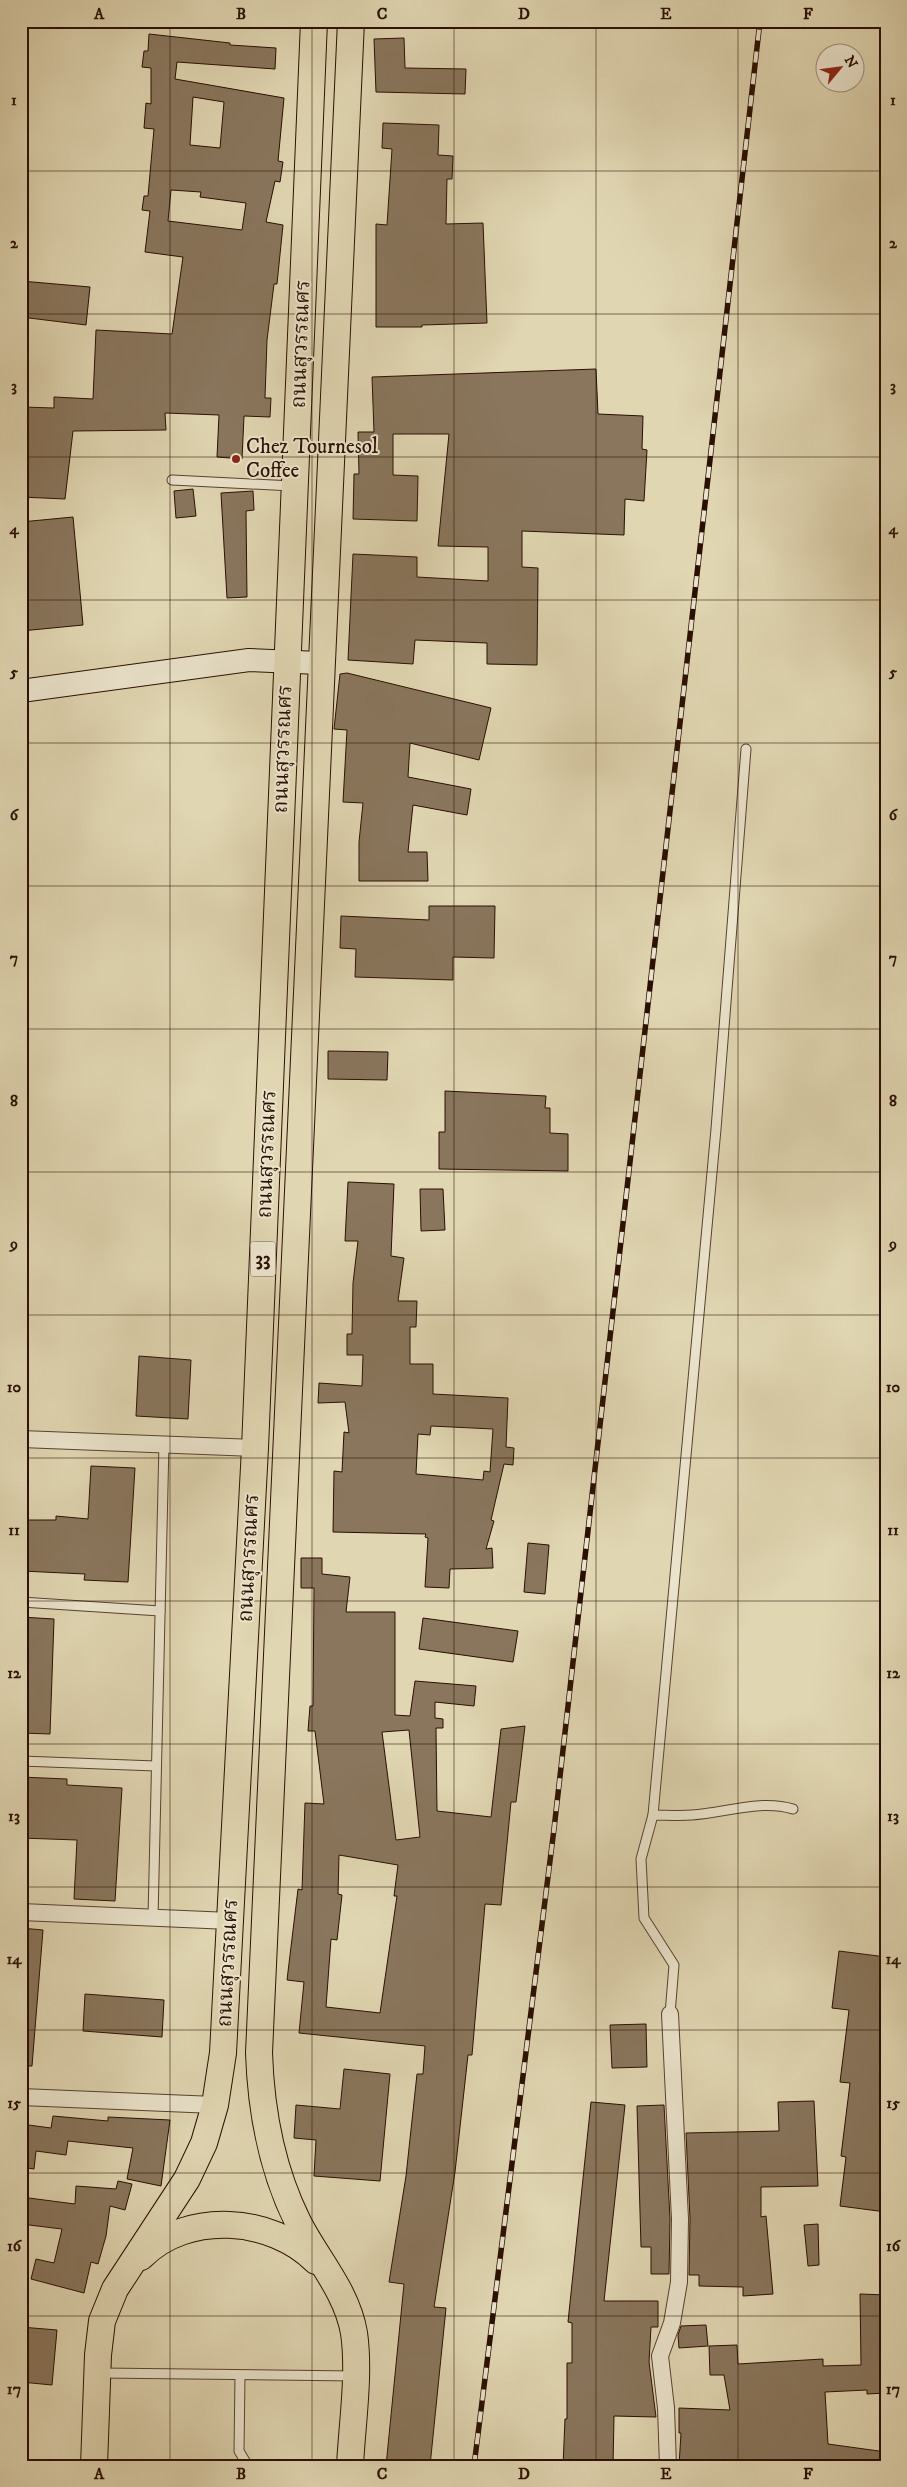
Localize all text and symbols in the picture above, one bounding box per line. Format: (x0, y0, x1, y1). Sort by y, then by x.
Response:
text: A (93, 4, 105, 24)
text: B (236, 4, 246, 24)
text: C (377, 4, 387, 24)
text: D (518, 4, 530, 24)
text: E (660, 4, 672, 24)
text: F (803, 4, 813, 24)
north arrow (814, 42, 864, 92)
text: N (840, 53, 861, 72)
text: 1 (11, 90, 17, 110)
text: 1 (890, 90, 896, 110)
text: 2 (10, 233, 19, 253)
text: 2 (889, 233, 898, 253)
street label: ถนนสุวรรณศร (286, 279, 316, 409)
text: 3 (11, 376, 17, 396)
text: 3 (890, 376, 896, 396)
place label: Chez Tournesol Coffee (246, 434, 379, 484)
marker: Chez Tournesol Coffee (230, 453, 242, 465)
text: 4 (8, 519, 19, 539)
text: 4 (887, 519, 898, 539)
text: 5 (9, 662, 18, 682)
text: 5 (888, 662, 897, 682)
street label: ถนนสุวรรณศร (268, 684, 298, 814)
text: 6 (10, 805, 20, 825)
text: 6 (889, 805, 899, 825)
text: 7 (10, 948, 18, 968)
text: 7 (889, 948, 897, 968)
street label: ถนนสุวรรณศร (252, 1089, 282, 1219)
text: 8 (10, 1091, 18, 1111)
text: 8 (889, 1091, 897, 1111)
text: 9 (9, 1234, 18, 1254)
text: 9 (888, 1234, 897, 1254)
road number: 33 (250, 1242, 276, 1276)
text: 10 (7, 1377, 22, 1397)
text: 10 (886, 1377, 901, 1397)
street label: ถนนสุวรรณศร (233, 1493, 265, 1623)
text: 11 (8, 1520, 20, 1540)
text: 11 (887, 1520, 899, 1540)
text: 12 (7, 1663, 22, 1683)
text: 12 (886, 1663, 901, 1683)
text: 13 (8, 1806, 20, 1826)
text: 13 (887, 1806, 899, 1826)
street label: ถนนสุวรรณศร (212, 1898, 244, 2028)
text: 14 (6, 1949, 22, 1969)
text: 14 (885, 1949, 901, 1969)
text: 15 (7, 2093, 21, 2113)
text: 15 (886, 2093, 900, 2113)
text: 16 (7, 2236, 23, 2256)
text: 16 (886, 2236, 902, 2256)
text: 17 (7, 2379, 21, 2399)
text: 17 (886, 2379, 900, 2399)
text: A (93, 2464, 105, 2484)
text: B (236, 2464, 246, 2484)
text: C (377, 2464, 387, 2484)
text: D (518, 2464, 530, 2484)
text: E (660, 2464, 672, 2484)
text: F (803, 2464, 813, 2484)

